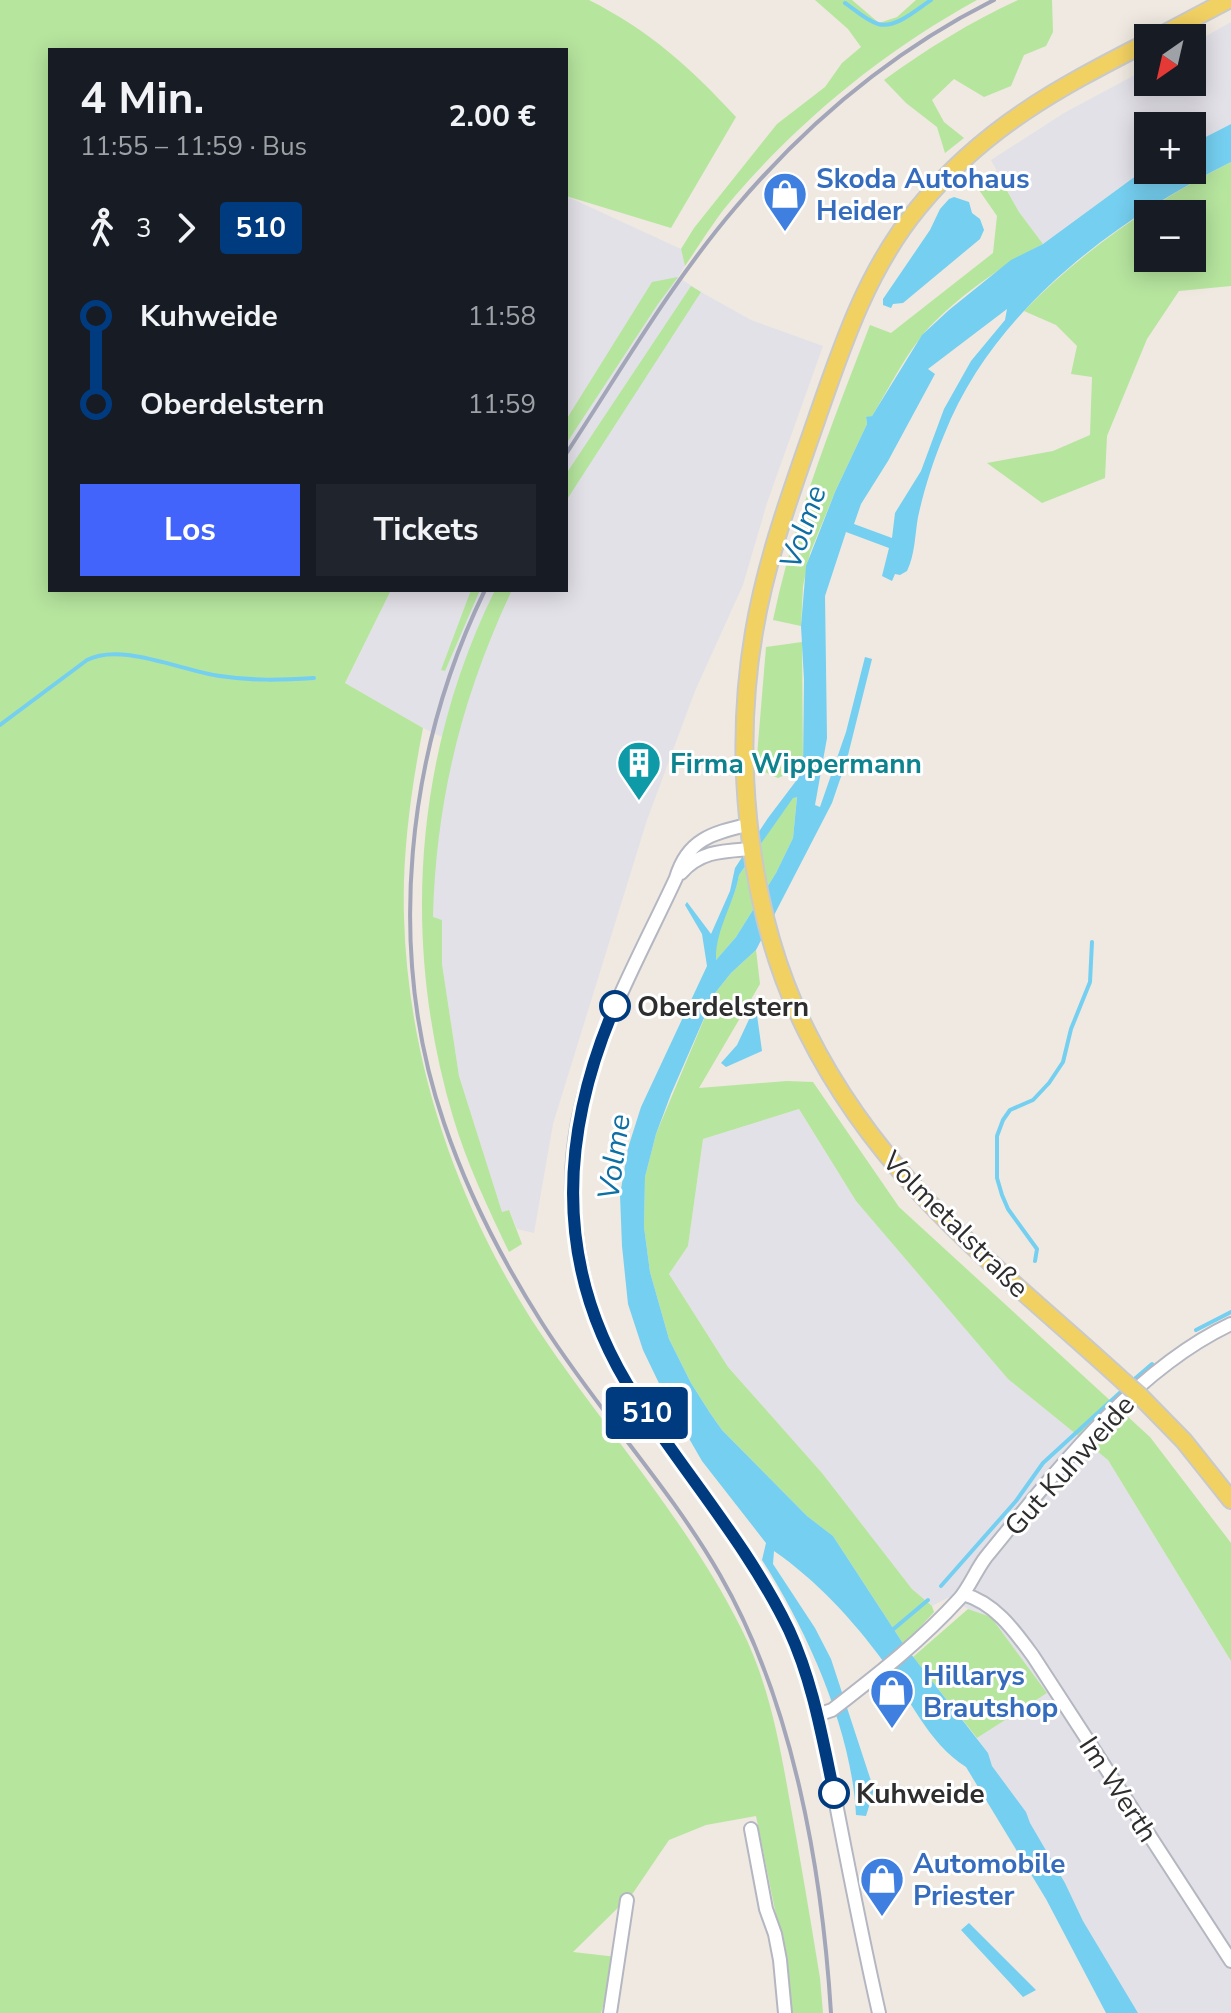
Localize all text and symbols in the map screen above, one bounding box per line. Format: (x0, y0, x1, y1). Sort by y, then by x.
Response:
north arrow (1134, 24, 1206, 96)
map controls (1134, 24, 1206, 272)
text: 4 Min. (80, 69, 204, 129)
text: 2.00 € (448, 96, 536, 137)
button: + (1134, 112, 1206, 184)
text: 11:55 – 11:59 · Bus (80, 129, 307, 164)
place label: Skoda Autohaus Heider (816, 160, 1030, 230)
shop icon: Skoda Autohaus Heider (761, 170, 809, 233)
button: − (1134, 200, 1206, 272)
icon: walk (80, 206, 124, 250)
icon: forward (164, 206, 208, 250)
text: 510 (236, 209, 286, 247)
text: 3 (136, 211, 152, 246)
text: Kuhweide (140, 296, 278, 337)
text: 11:58 (468, 299, 536, 334)
text: Oberdelstern (140, 384, 324, 425)
text: 11:59 (468, 387, 536, 422)
water label: Volme (770, 480, 837, 575)
button: Los (80, 484, 300, 576)
button: Tickets (316, 484, 536, 576)
building icon: Firma Wippermann (615, 739, 663, 802)
place label: Firma Wippermann (670, 745, 922, 783)
place label: Oberdelstern (637, 988, 809, 1026)
marker: Oberdelstern (600, 991, 630, 1021)
water label: Volme (588, 1112, 641, 1203)
street label: Volmetalstraße (873, 1142, 1037, 1306)
line badge: 510 (601, 1387, 693, 1439)
street label: Gut Kuhweide (996, 1387, 1143, 1544)
text: 510 (622, 1394, 672, 1432)
place label: Hillarys Brautshop (923, 1657, 1058, 1727)
shop icon: Hillarys Brautshop (868, 1667, 916, 1730)
street label: Im Werth (1070, 1729, 1166, 1850)
place label: Kuhweide (856, 1775, 985, 1813)
marker: Kuhweide (819, 1778, 849, 1808)
place label: Automobile Priester (913, 1845, 1065, 1915)
shop icon: Automobile Priester (858, 1855, 906, 1918)

